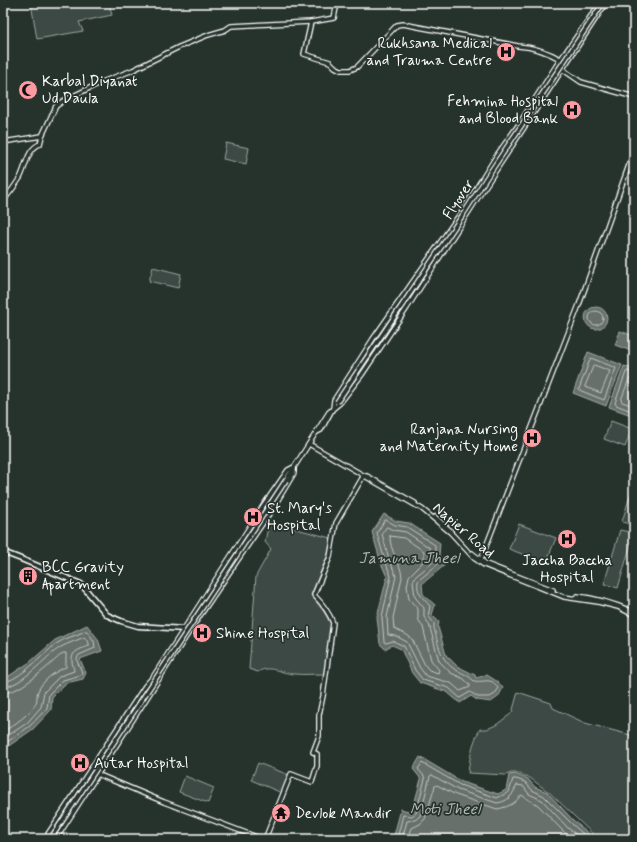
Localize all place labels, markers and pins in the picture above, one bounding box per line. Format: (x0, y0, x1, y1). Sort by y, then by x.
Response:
place label: Rukhsana Medical and Trauma Centre (366, 34, 492, 71)
hospital icon: Rukhsana Medical and Trauma Centre (495, 41, 517, 63)
place label: Karbal Diyanat Ud Daula (42, 72, 138, 109)
mosque icon: Karbal Diyanat Ud Daula (17, 79, 39, 101)
place label: Fehmina Hospital and Blood Bank (447, 92, 559, 129)
hospital icon: Fehmina Hospital and Blood Bank (561, 99, 583, 121)
place label: Ranjana Nursing and Maternity Home (380, 420, 518, 457)
hospital icon: Ranjana Nursing and Maternity Home (521, 427, 543, 449)
place label: St. Mary's Hospital (267, 499, 332, 536)
hospital icon: St. Mary's Hospital (242, 506, 264, 528)
hospital icon: Jaccha Baccha Hospital (556, 528, 578, 550)
place label: Jaccha Baccha Hospital (522, 551, 612, 588)
place label: BCC Gravity Apartment (42, 558, 124, 596)
building icon: BCC Gravity Apartment (17, 565, 39, 587)
hospital icon: Shine Hospital (191, 622, 213, 644)
place label: Shine Hospital (216, 624, 310, 644)
hospital icon: Autar Hospital (69, 752, 91, 774)
place label: Autar Hospital (94, 754, 188, 774)
temple icon: Devlok Mandir (270, 802, 292, 824)
place label: Devlok Mandir (295, 804, 392, 824)

